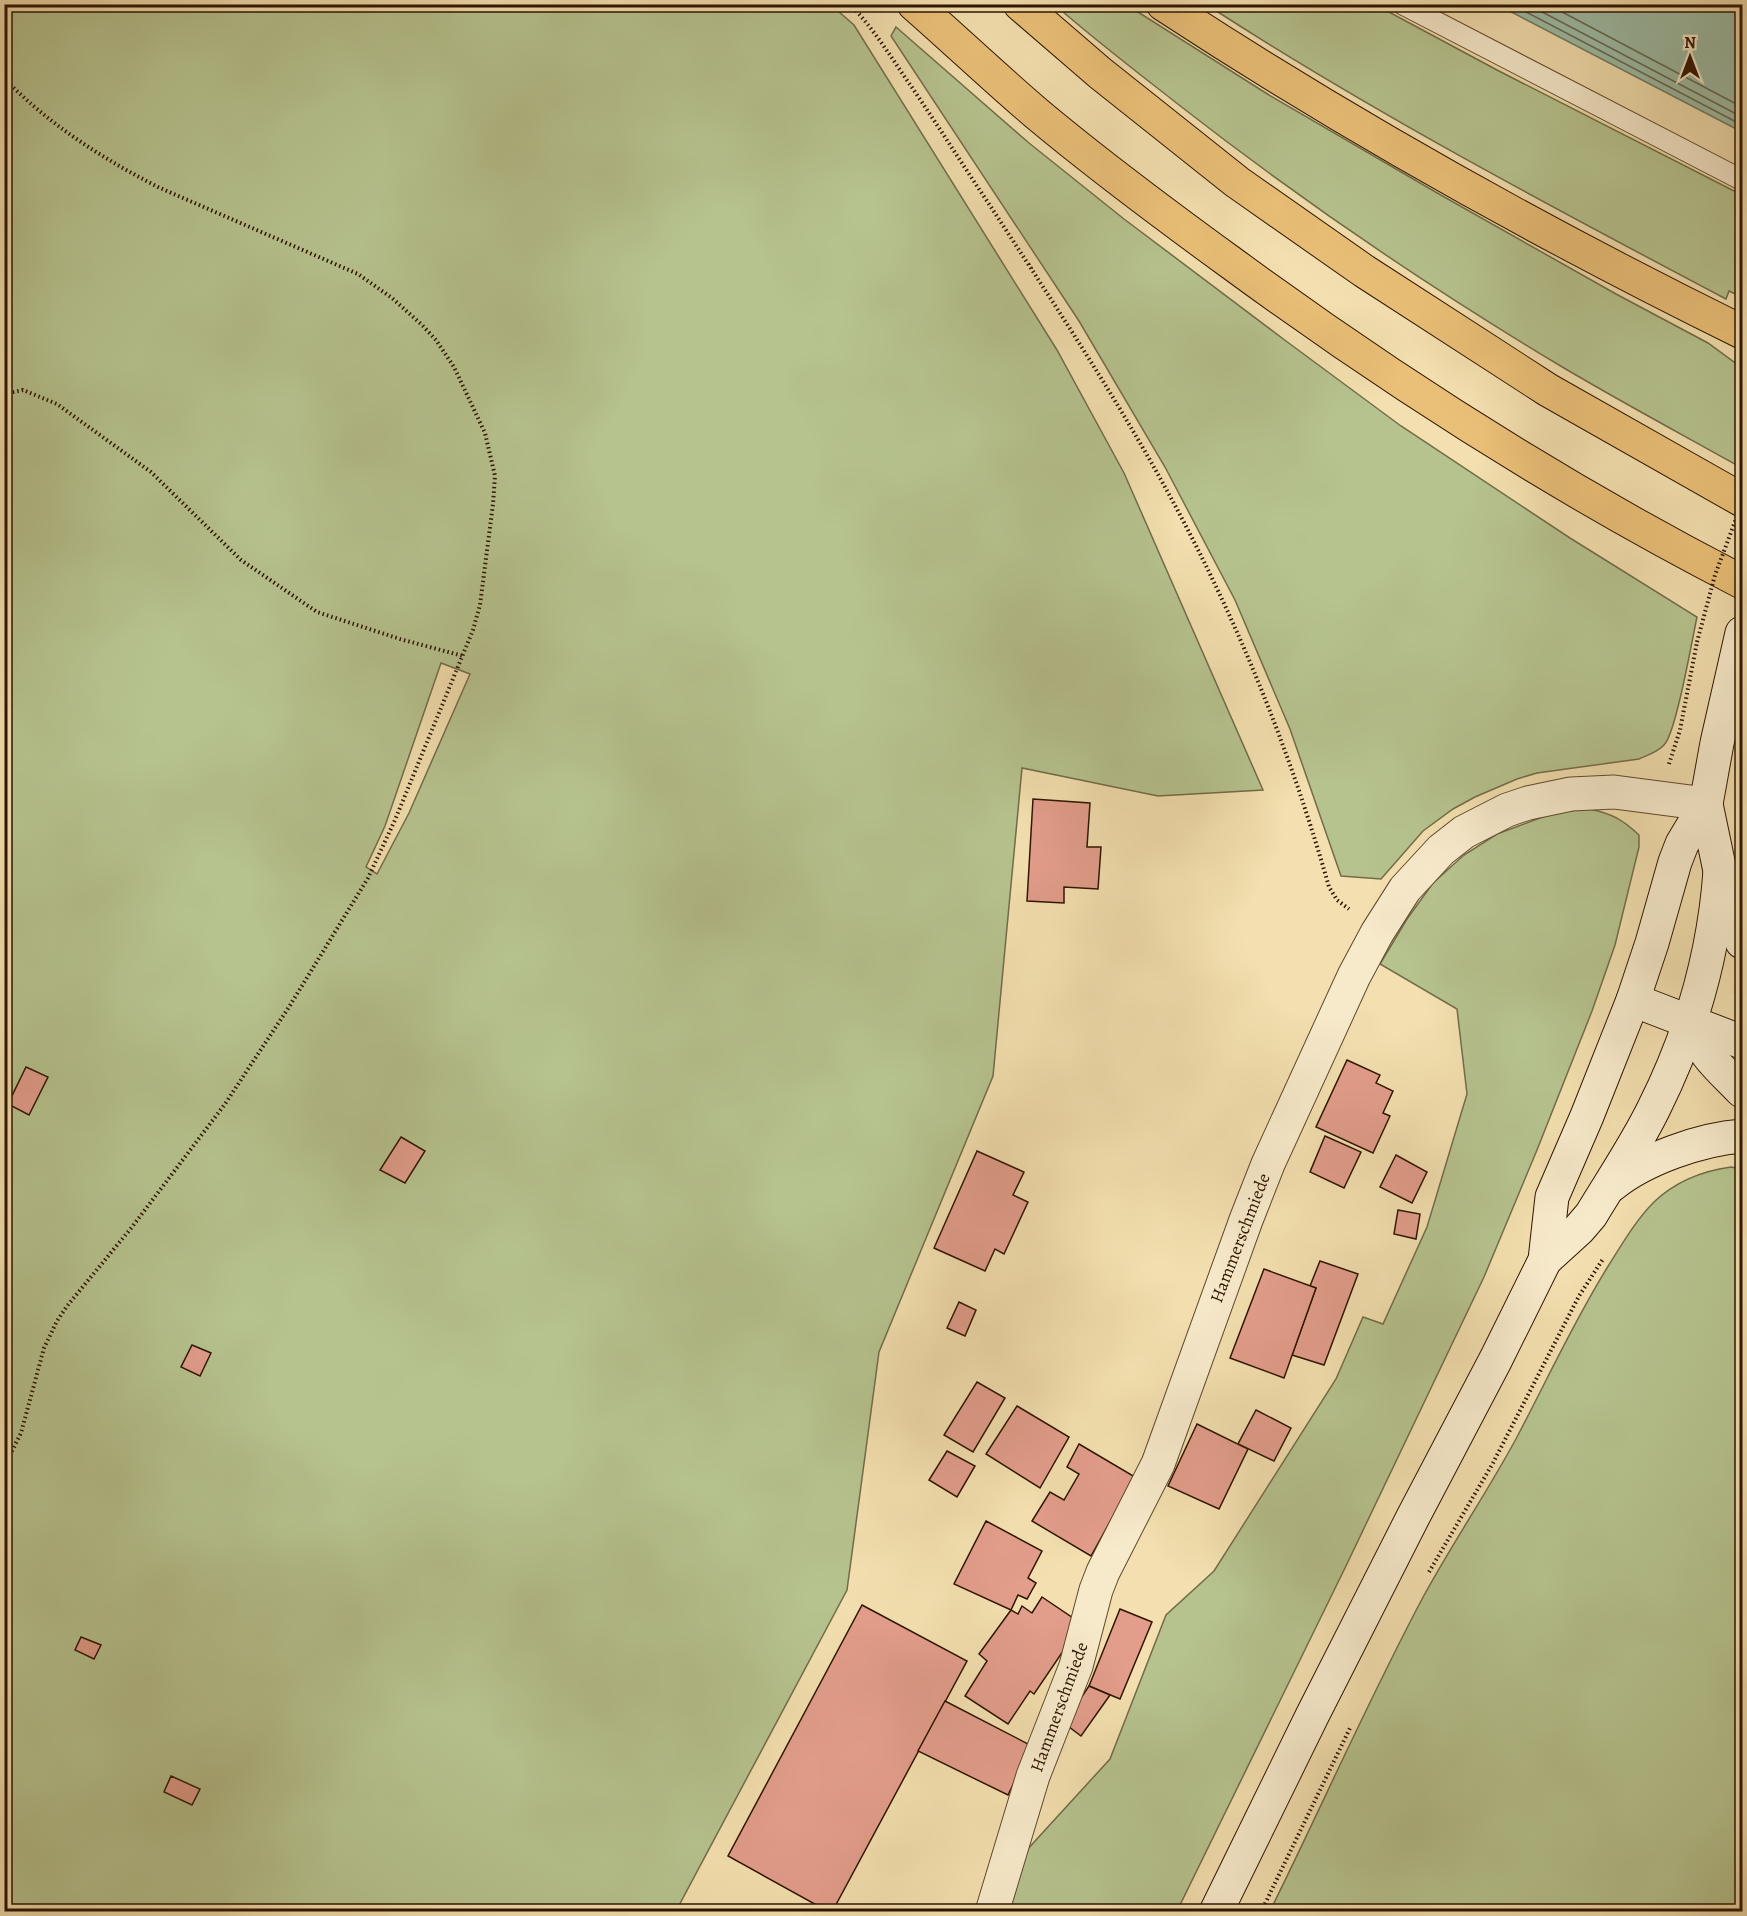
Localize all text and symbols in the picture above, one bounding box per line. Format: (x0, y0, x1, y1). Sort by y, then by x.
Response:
north arrow (1660, 27, 1720, 87)
text: N (1684, 32, 1696, 54)
street label: Hammerschmiede (1204, 1170, 1276, 1306)
street label: Hammerschmiede (1024, 1639, 1094, 1775)

